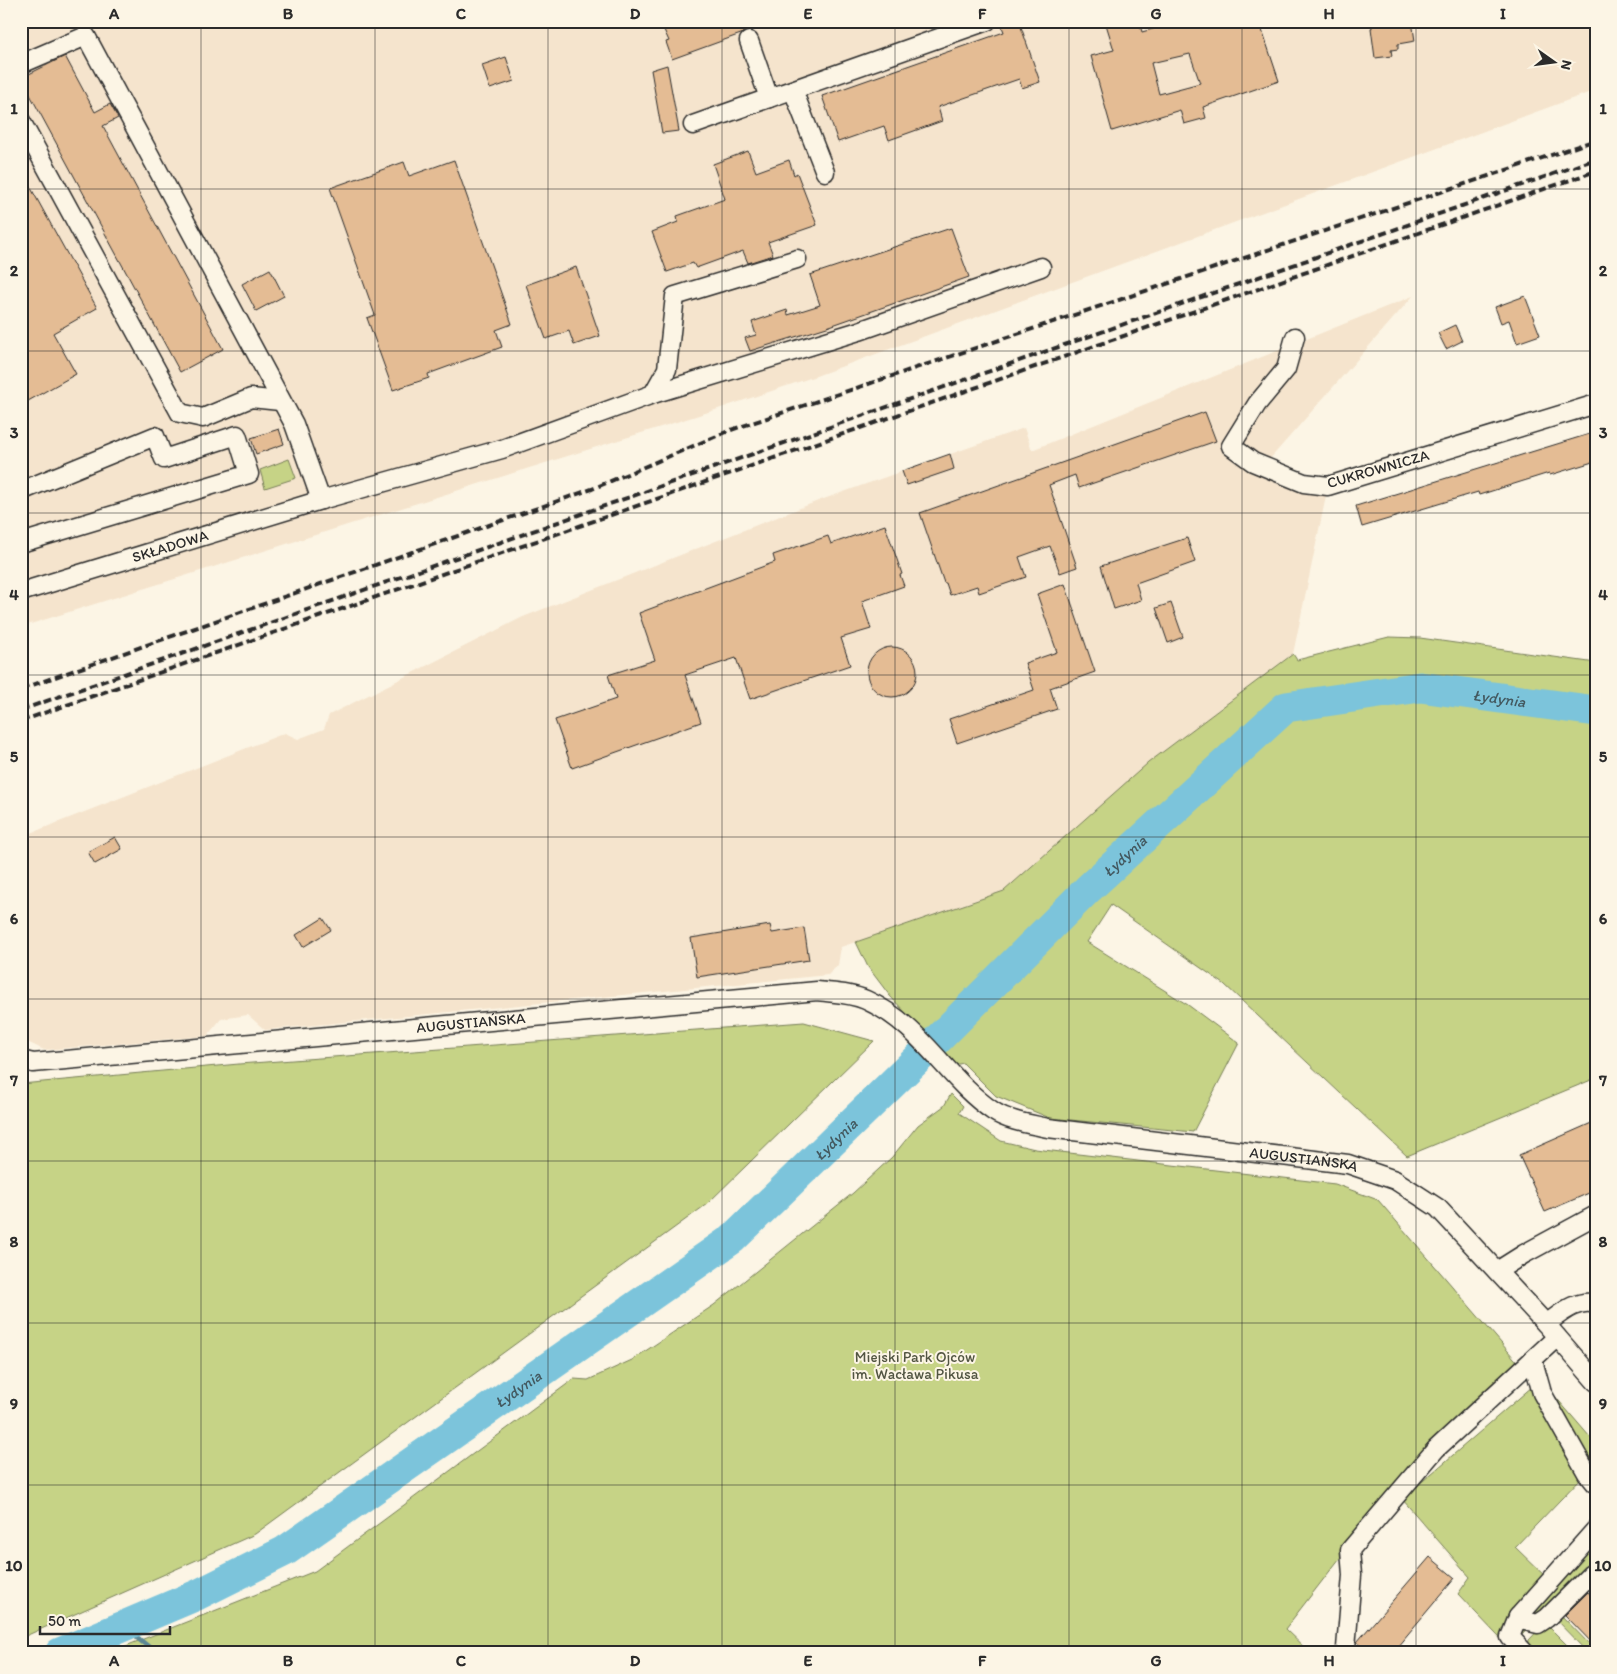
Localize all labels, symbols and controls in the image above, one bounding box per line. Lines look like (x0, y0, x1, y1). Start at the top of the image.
text: A (108, 4, 120, 23)
text: B (283, 4, 294, 23)
text: C (456, 4, 467, 23)
text: D (630, 4, 641, 23)
text: E (804, 4, 813, 23)
text: F (978, 4, 987, 23)
text: G (1150, 4, 1162, 23)
text: H (1323, 4, 1335, 23)
text: I (1500, 4, 1506, 23)
north arrow (1530, 38, 1580, 88)
text: N (1557, 58, 1576, 72)
text: 1 (10, 99, 18, 118)
text: 1 (1599, 99, 1607, 118)
text: 2 (10, 261, 19, 280)
text: 2 (1599, 261, 1608, 280)
text: 3 (10, 423, 19, 442)
text: 3 (1599, 423, 1608, 442)
street label: CUKROWNICZA (1325, 446, 1432, 492)
street label: SKŁADOWA (130, 526, 211, 566)
text: 4 (9, 585, 19, 604)
text: 4 (1598, 585, 1608, 604)
water label: Łydynia (1472, 685, 1528, 711)
text: 5 (10, 747, 19, 766)
text: 5 (1599, 747, 1608, 766)
water label: Łydynia (1099, 830, 1151, 881)
text: 6 (10, 909, 19, 928)
text: 6 (1599, 909, 1608, 928)
street label: AUGUSTIAŃSKA (415, 1009, 527, 1037)
text: 7 (9, 1071, 18, 1090)
text: 7 (1598, 1071, 1607, 1090)
water label: Łydynia (810, 1113, 862, 1164)
street label: AUGUSTIAŃSKA (1248, 1143, 1361, 1176)
text: 8 (10, 1232, 19, 1251)
text: 8 (1599, 1232, 1608, 1251)
park label: Miejski Park Ojców im. Wacława Pikusa (851, 1348, 979, 1383)
water label: Łydynia (491, 1365, 546, 1412)
text: 9 (10, 1394, 18, 1413)
text: 9 (1599, 1394, 1607, 1413)
text: 10 (5, 1556, 23, 1575)
text: 10 (1594, 1556, 1612, 1575)
scale bar (40, 1604, 170, 1636)
text: 50 m (48, 1612, 81, 1630)
text: A (108, 1651, 120, 1670)
text: B (283, 1651, 294, 1670)
text: C (456, 1651, 467, 1670)
text: D (630, 1651, 641, 1670)
text: E (804, 1651, 813, 1670)
text: F (978, 1651, 987, 1670)
text: G (1150, 1651, 1162, 1670)
text: H (1323, 1651, 1335, 1670)
text: I (1500, 1651, 1506, 1670)

